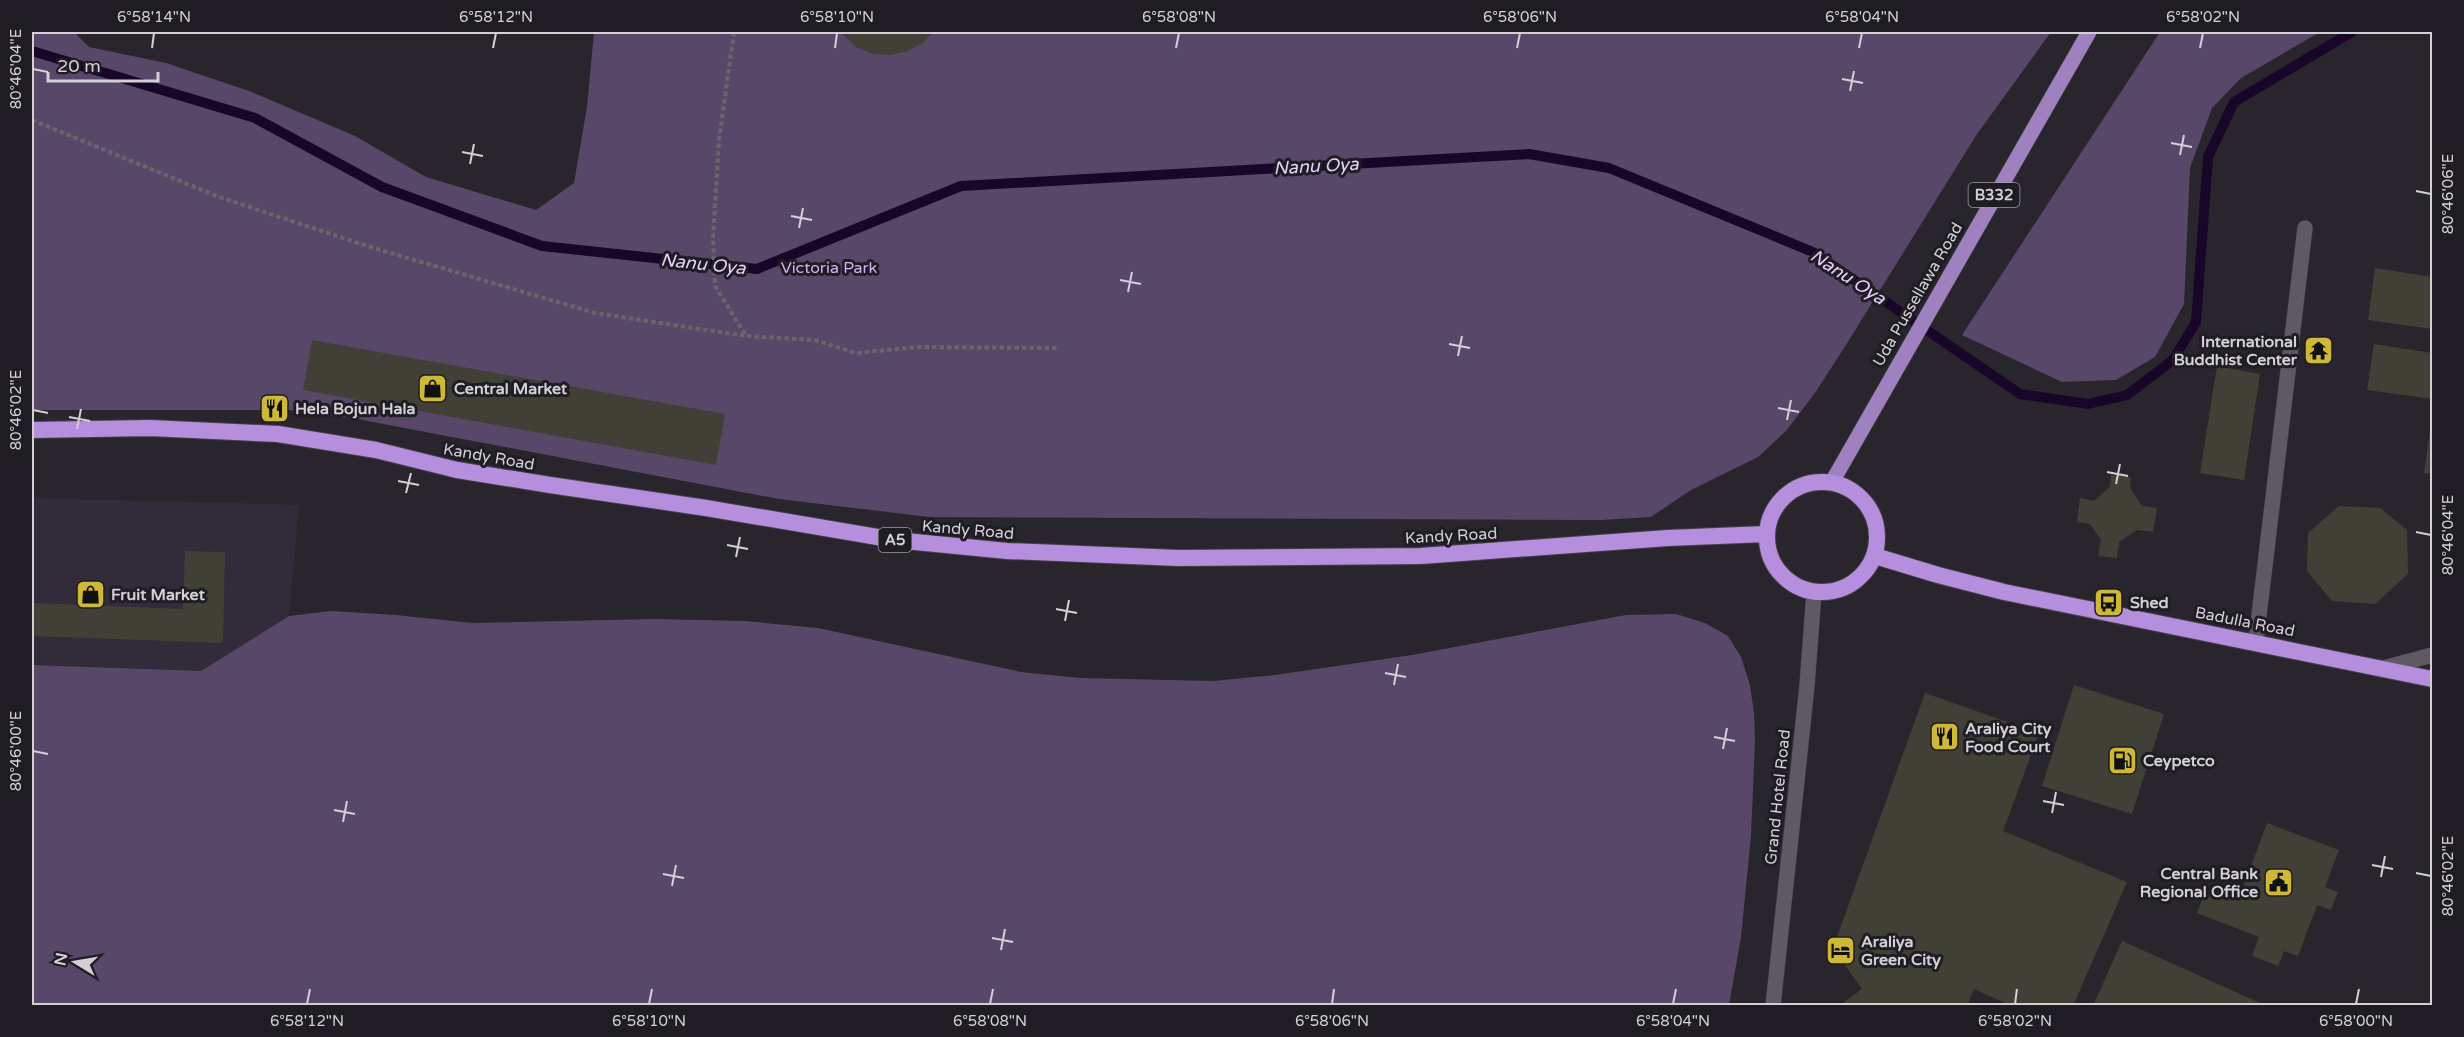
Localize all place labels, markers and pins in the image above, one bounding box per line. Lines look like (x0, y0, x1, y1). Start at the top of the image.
place label: International Buddhist Center (2174, 332, 2298, 370)
temple icon: International Buddhist Center (2302, 334, 2334, 366)
shop icon: Central Market (417, 372, 449, 404)
place label: Central Market (454, 379, 568, 399)
restaurant icon: Hela Bojun Hala (258, 392, 290, 424)
place label: Hela Bojun Hala (295, 399, 416, 419)
shop icon: Fruit Market (74, 578, 106, 610)
place label: Fruit Market (111, 585, 206, 605)
bus stop icon: Shed (2093, 586, 2125, 618)
place label: Shed (2130, 593, 2169, 613)
place label: Araliya City Food Court (1965, 719, 2052, 757)
restaurant icon: Araliya City Food Court (1928, 721, 1960, 753)
fuel station icon: Ceypetco (2106, 744, 2138, 776)
place label: Ceypetco (2143, 751, 2215, 771)
place label: Central Bank Regional Office (2140, 864, 2258, 902)
public building icon: Central Bank Regional Office (2263, 866, 2295, 898)
place label: Araliya Green City (1861, 932, 1941, 970)
hotel icon: Araliya Green City (1824, 934, 1856, 966)

